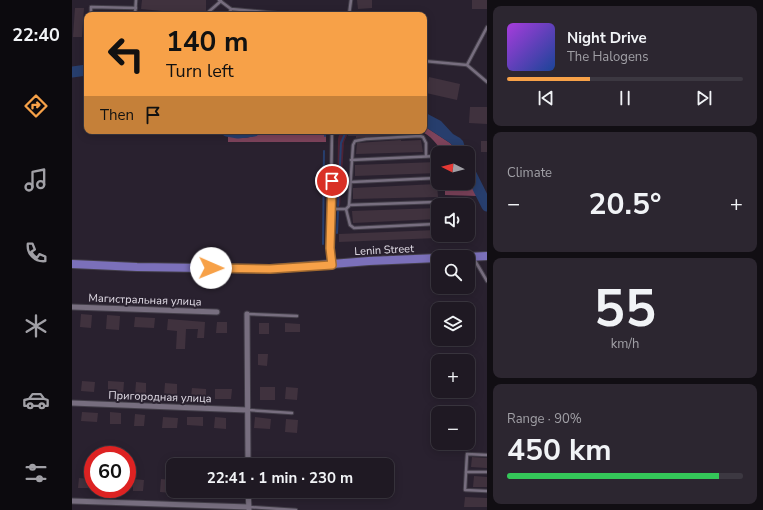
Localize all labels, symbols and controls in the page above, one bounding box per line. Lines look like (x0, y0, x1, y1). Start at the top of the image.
text: 22:40 (12, 23, 60, 47)
text: 140 m (166, 23, 249, 61)
icon: left (100, 28, 152, 80)
text: Night Drive (567, 28, 647, 48)
text: The Halogens (567, 48, 648, 66)
text: Turn left (166, 59, 234, 83)
icon: previous (535, 87, 557, 109)
icon: pause (614, 87, 636, 109)
icon: next (693, 87, 715, 109)
icon: directions (22, 92, 50, 120)
icon: arrive (142, 104, 164, 126)
text: Then (100, 105, 134, 125)
north arrow (431, 146, 475, 190)
map controls (431, 146, 475, 450)
pin (315, 164, 349, 198)
text: Climate (507, 164, 552, 182)
icon: music (22, 166, 50, 194)
icon: arrive (321, 170, 343, 192)
text: 20.5° (589, 184, 661, 225)
text: − (507, 189, 520, 219)
text: + (730, 189, 743, 219)
button: sound (431, 198, 475, 242)
icon: phone (22, 239, 50, 267)
street label: Lenin Street (354, 241, 414, 259)
position arrow (190, 247, 232, 289)
button: search (431, 250, 475, 294)
text: 55 (594, 273, 656, 344)
street label: Магистральная улица (88, 291, 202, 309)
button: layers (431, 302, 475, 346)
icon: climate (22, 312, 50, 340)
text: km/h (611, 335, 639, 353)
button: + (431, 354, 475, 398)
icon: car (22, 386, 50, 414)
street label: Пригородная улица (108, 388, 212, 406)
button: − (431, 406, 475, 450)
text: Range · 90% (507, 410, 582, 428)
text: 450 km (507, 430, 612, 471)
speed limit sign: 60 (84, 446, 136, 498)
icon: filters (22, 459, 50, 487)
text: 22:41 · 1 min · 230 m (207, 468, 353, 488)

